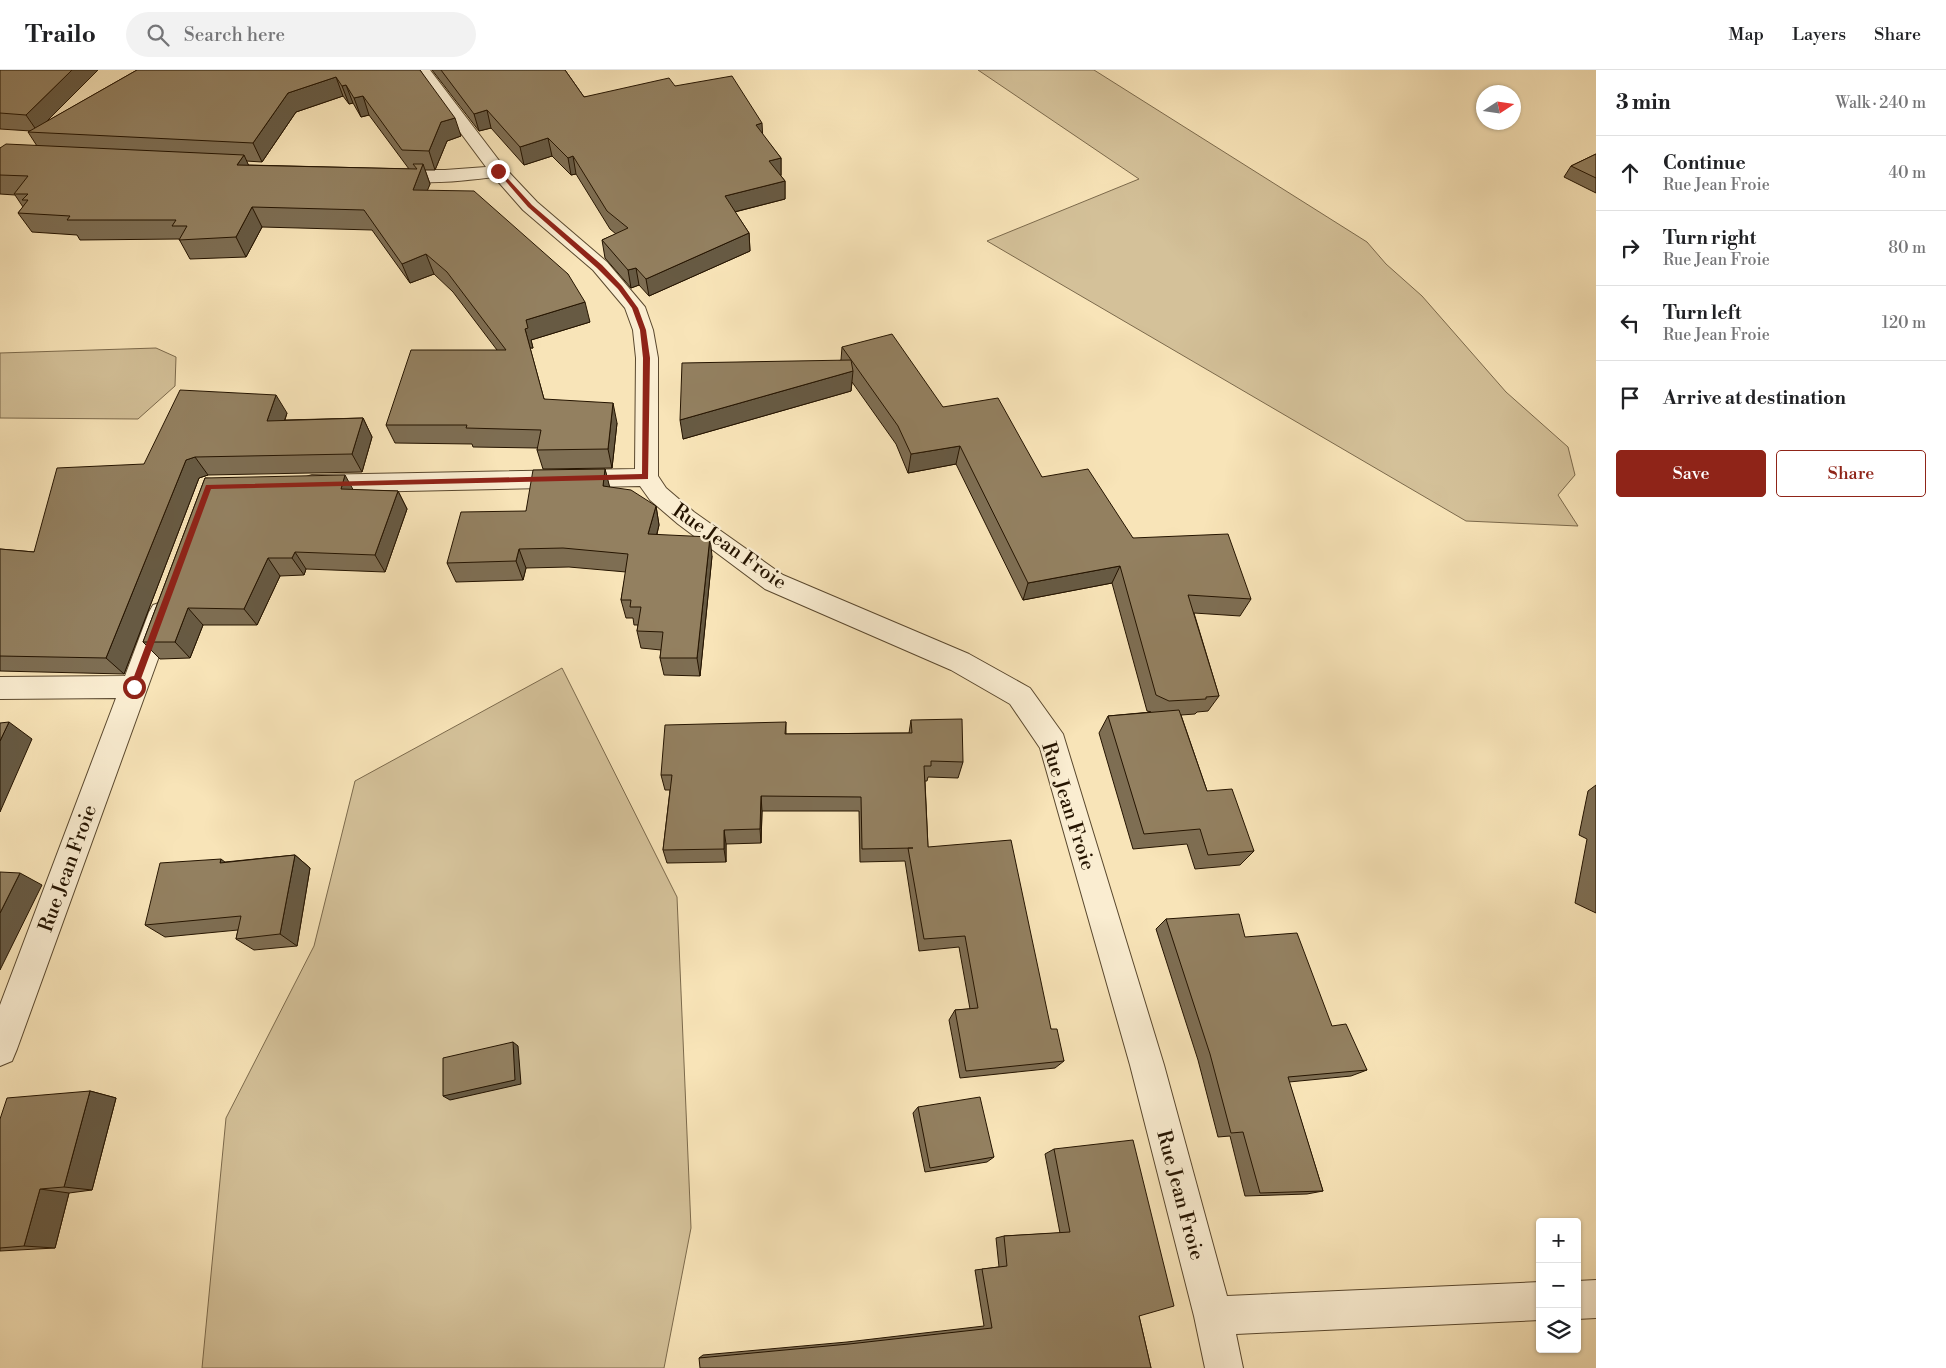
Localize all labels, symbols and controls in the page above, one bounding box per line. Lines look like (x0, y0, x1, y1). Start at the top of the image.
search box (126, 12, 476, 57)
text: Trailo (25, 20, 96, 50)
icon: search (144, 21, 172, 49)
text: Search here (184, 23, 285, 47)
text: Map (1729, 23, 1764, 46)
text: Layers (1792, 23, 1846, 46)
text: Share (1874, 23, 1921, 46)
north arrow (1476, 85, 1521, 130)
text: 3 min (1616, 90, 1671, 116)
text: Walk · 240 m (1835, 93, 1926, 113)
text: Continue (1663, 151, 1746, 175)
icon: ahead (1616, 159, 1644, 187)
route end (487, 160, 510, 183)
text: 40 m (1889, 163, 1926, 183)
text: Rue Jean Froie (1663, 175, 1770, 195)
text: Turn right (1663, 226, 1756, 250)
icon: right (1616, 234, 1644, 262)
text: 80 m (1888, 238, 1926, 258)
text: Rue Jean Froie (1663, 250, 1770, 270)
text: Turn left (1663, 301, 1742, 325)
icon: left (1616, 309, 1644, 337)
text: 120 m (1882, 313, 1926, 333)
text: Rue Jean Froie (1663, 325, 1770, 345)
icon: arrive (1616, 384, 1644, 412)
text: Arrive at destination (1663, 386, 1846, 410)
button: Save (1616, 450, 1766, 497)
button: Share (1776, 450, 1926, 497)
street label: Rue Jean Froie (667, 499, 791, 596)
route start (123, 676, 146, 699)
street label: Rue Jean Froie (1035, 739, 1100, 874)
street label: Rue Jean Froie (34, 801, 103, 936)
street label: Rue Jean Froie (1150, 1128, 1209, 1263)
map controls (1536, 1218, 1581, 1353)
button: + (1536, 1218, 1581, 1263)
button: − (1536, 1263, 1581, 1308)
button: layers (1536, 1308, 1581, 1353)

